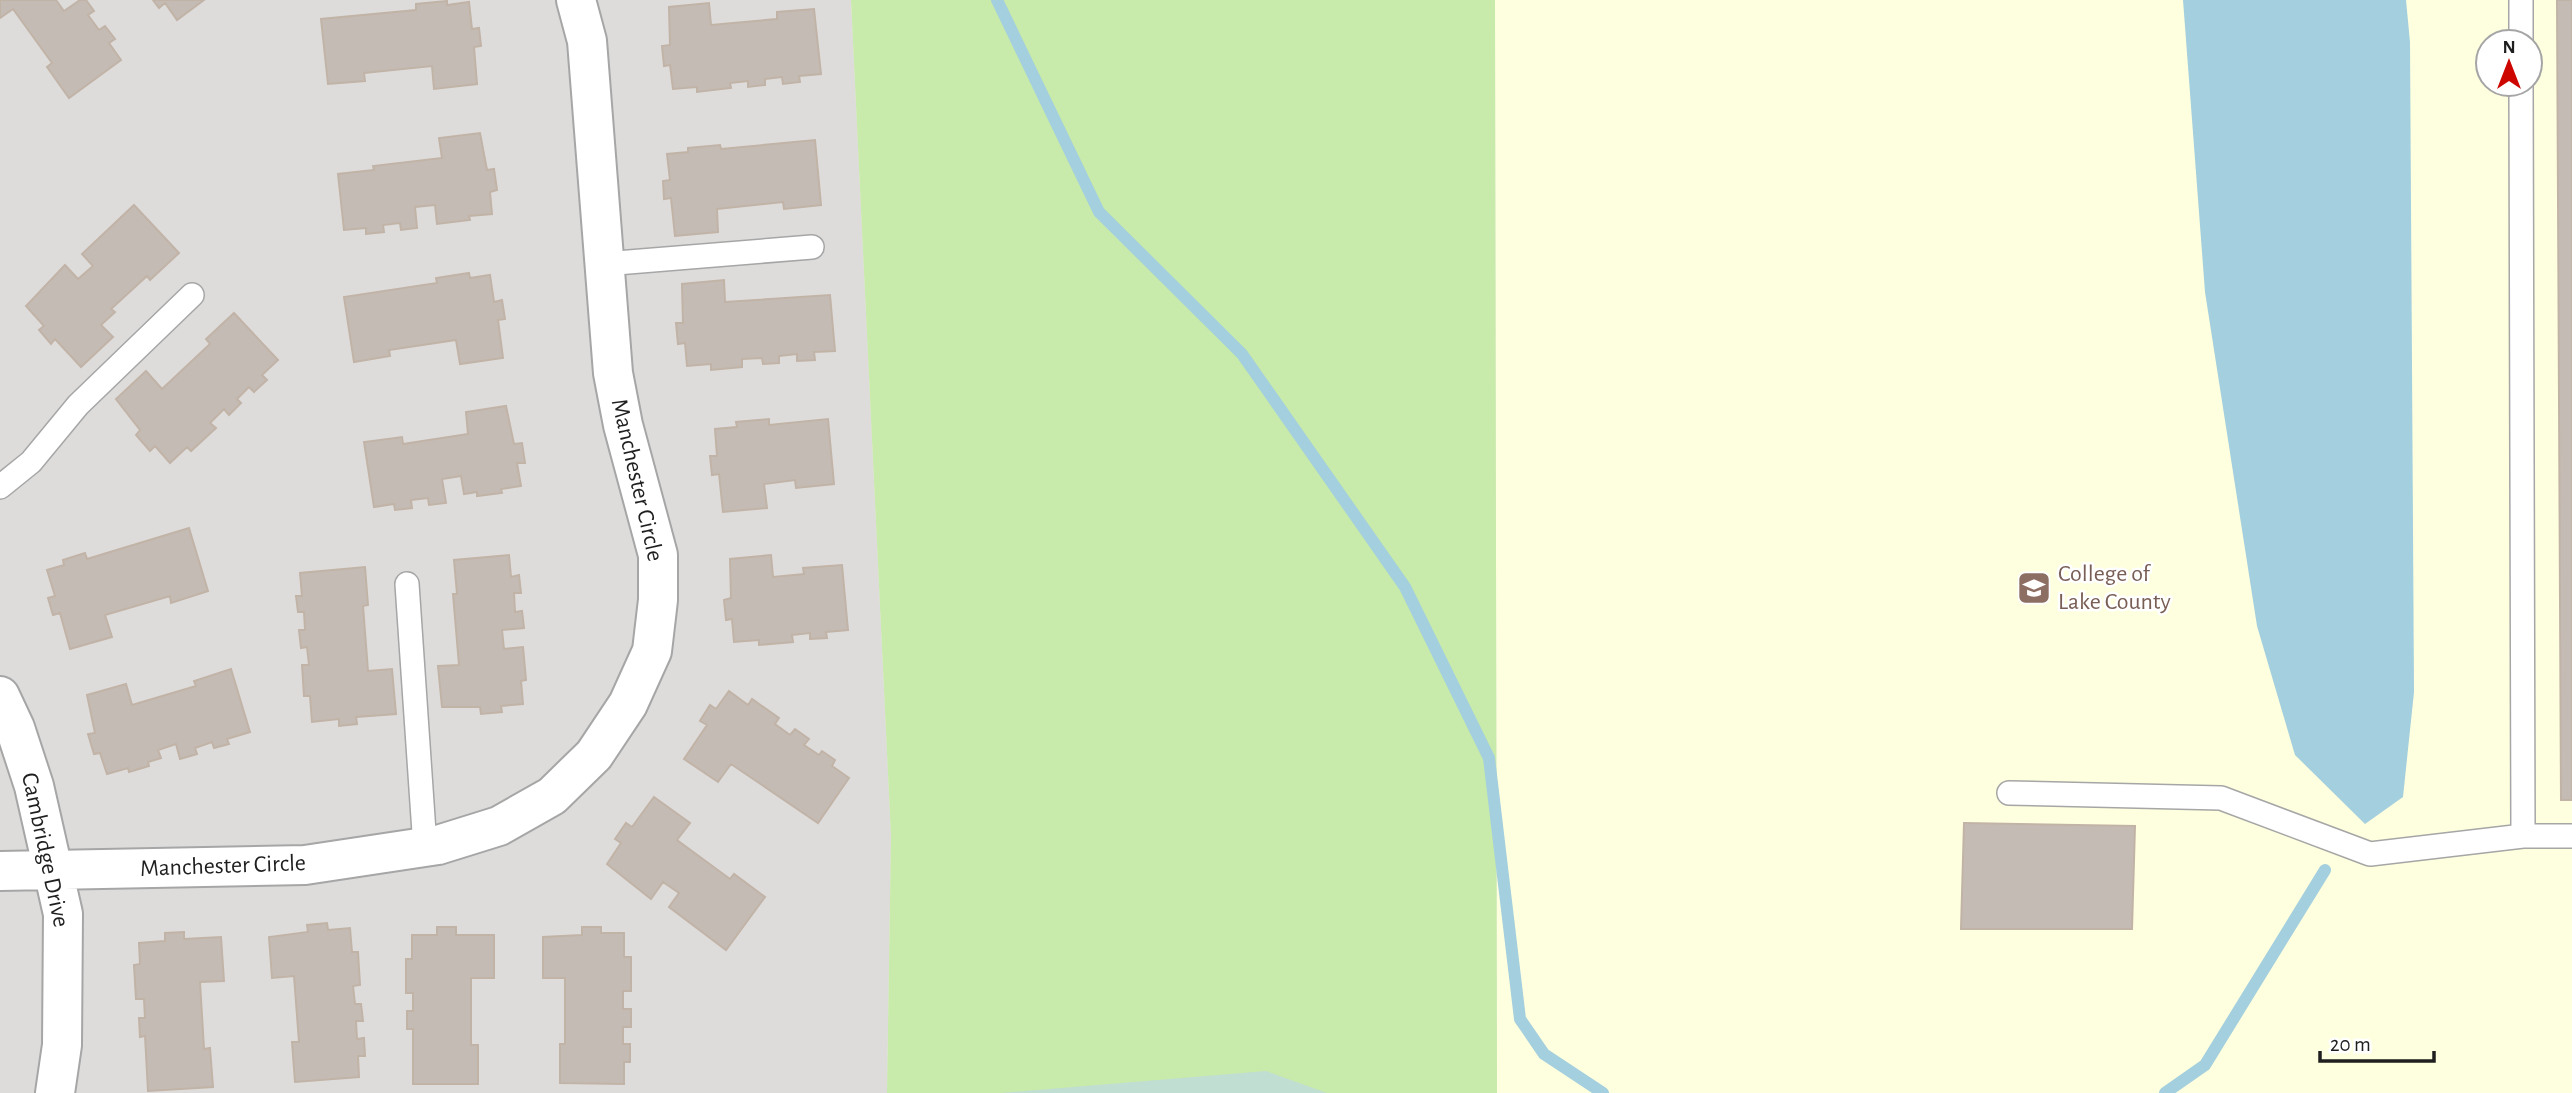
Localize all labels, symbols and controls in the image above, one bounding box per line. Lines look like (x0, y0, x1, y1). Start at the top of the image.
north arrow (2474, 28, 2544, 98)
text: N (2502, 38, 2516, 57)
street label: Manchester Circle (607, 396, 667, 564)
place label: College of Lake County (2058, 562, 2171, 614)
school or university icon: College of Lake County (2015, 569, 2053, 607)
street label: Cambridge Drive (17, 771, 73, 929)
street label: Manchester Circle (140, 851, 306, 881)
scale bar (2320, 1020, 2434, 1064)
text: 20 m (2330, 1034, 2371, 1055)

